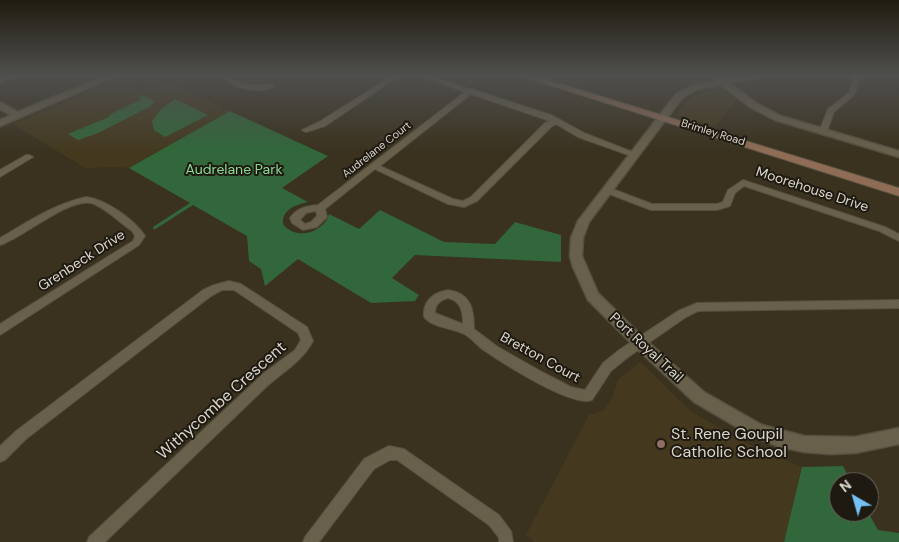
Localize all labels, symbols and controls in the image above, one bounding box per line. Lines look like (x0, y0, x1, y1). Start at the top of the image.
street label: Brimley Road (679, 117, 747, 149)
street label: Audrelane Court (340, 119, 414, 181)
park label: Audrelane Park (186, 162, 282, 178)
street label: Moorehouse Drive (754, 164, 870, 216)
street label: Grenbeck Drive (35, 227, 129, 295)
street label: Port Royal Trail (606, 310, 686, 386)
street label: Bretton Court (497, 329, 583, 387)
street label: Withycombe Crescent (154, 338, 290, 464)
place label: St. Rene Goupil Catholic School (671, 425, 787, 463)
marker: St. Rene Goupil Catholic School (655, 438, 667, 450)
north arrow (829, 472, 879, 522)
text: N (836, 476, 855, 496)

